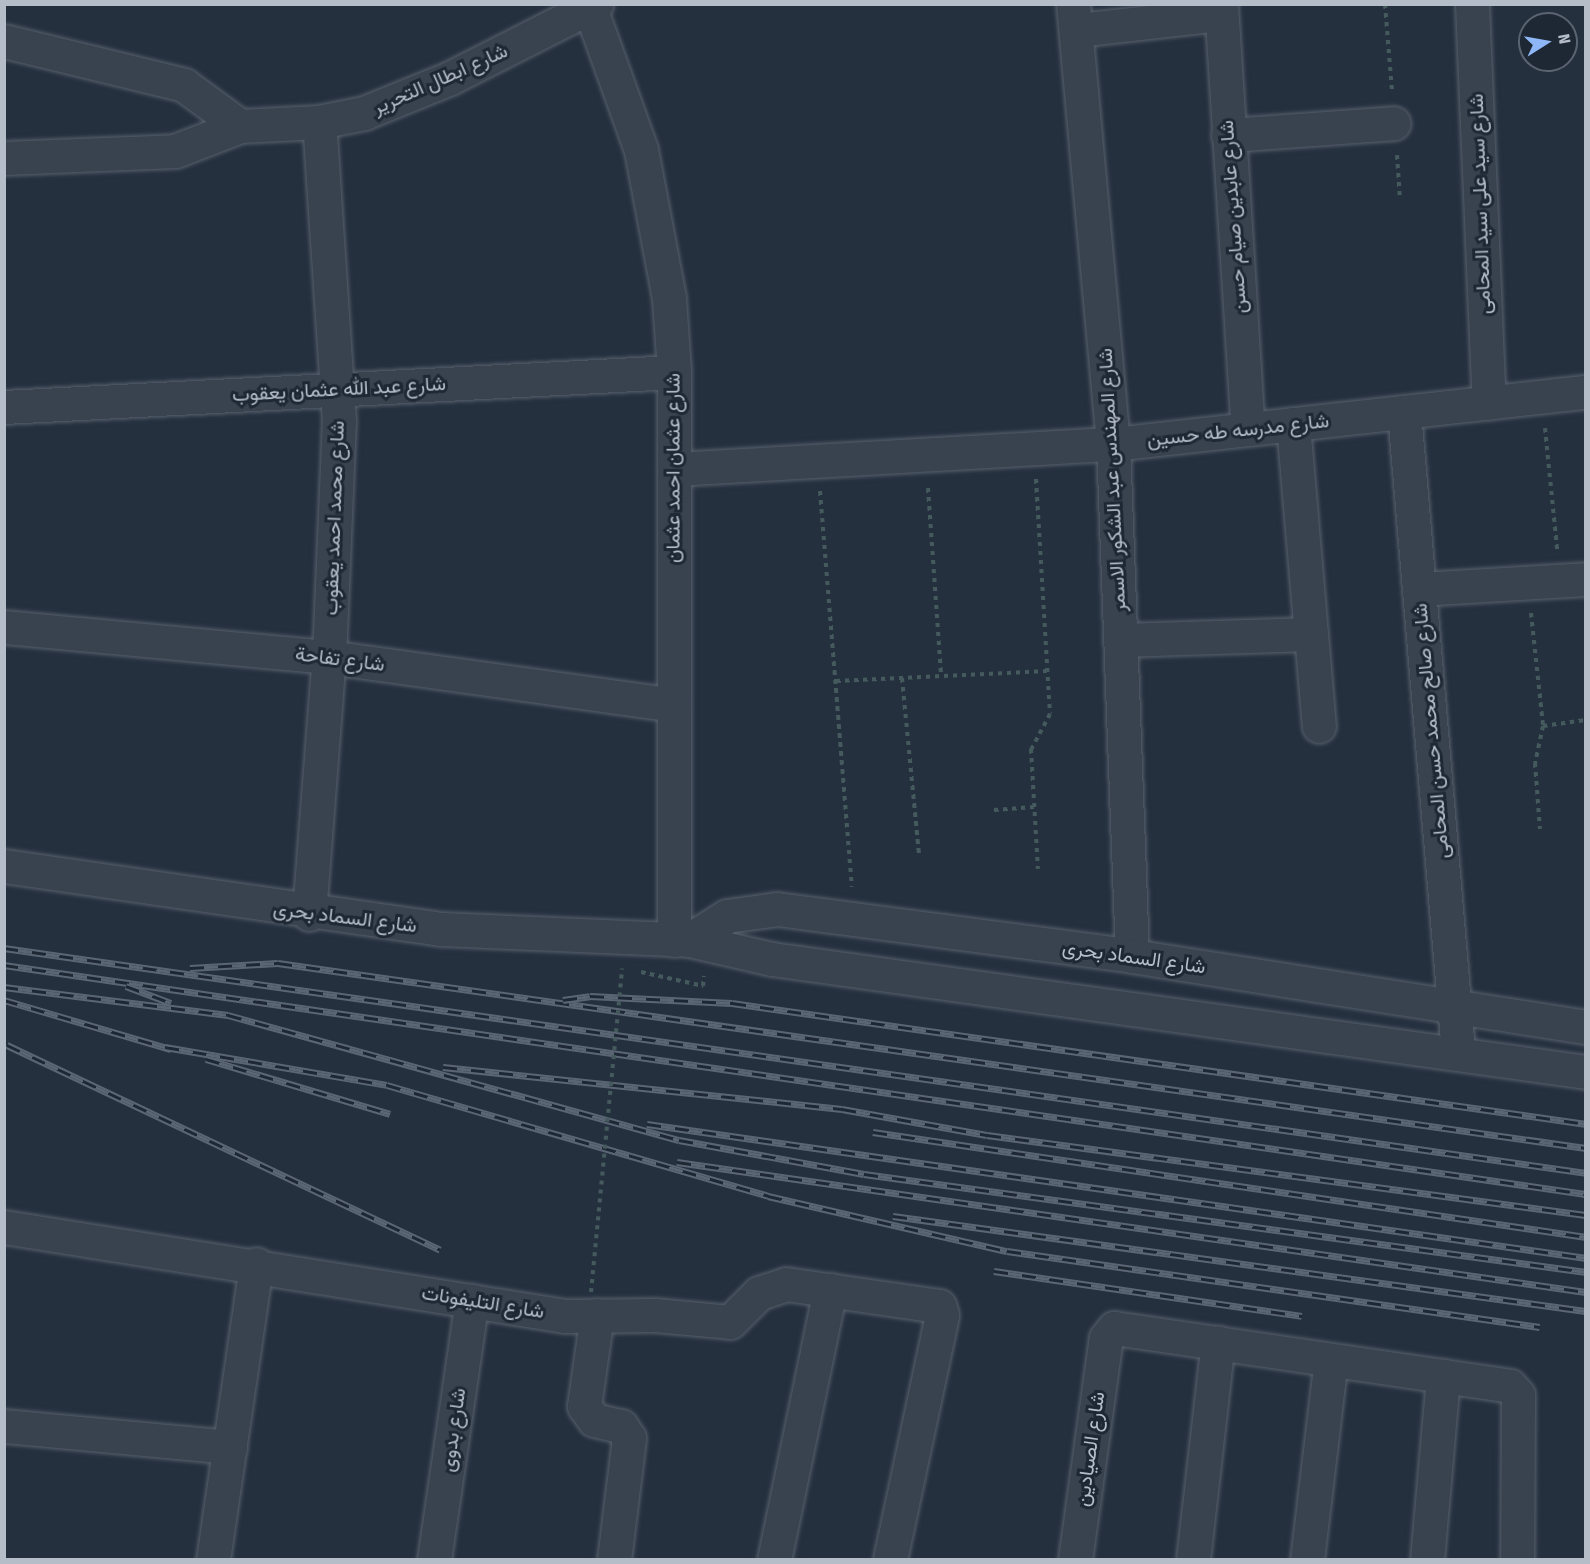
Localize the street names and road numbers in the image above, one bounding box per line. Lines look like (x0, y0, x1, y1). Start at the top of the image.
street label: شارع ابطال التحرير (369, 38, 511, 120)
street label: شارع سيد على سيد المحامى (1464, 93, 1496, 315)
street label: شارع عابدين صيام حسن (1214, 120, 1252, 314)
street label: شارع المهندس عبد الشكور الاسمر (1093, 348, 1131, 612)
street label: شارع عبد الله عثمان يعقوب (231, 371, 447, 407)
street label: شارع عثمان احمد عثمان (661, 373, 685, 563)
street label: شارع مدرسه طه حسين (1146, 408, 1330, 452)
street label: شارع محمد احمد يعقوب (319, 420, 349, 616)
street label: شارع صالح محمد حسن المحامى (1408, 602, 1454, 860)
street label: شارع تفاحة (294, 642, 386, 676)
street label: شارع السماد بحرى (272, 896, 418, 938)
street label: شارع السماد بحرى (1061, 935, 1207, 979)
street label: شارع التليفونات (420, 1280, 546, 1324)
street label: شارع بدوى (435, 1387, 471, 1473)
street label: شارع الصيادين (1070, 1390, 1110, 1508)

